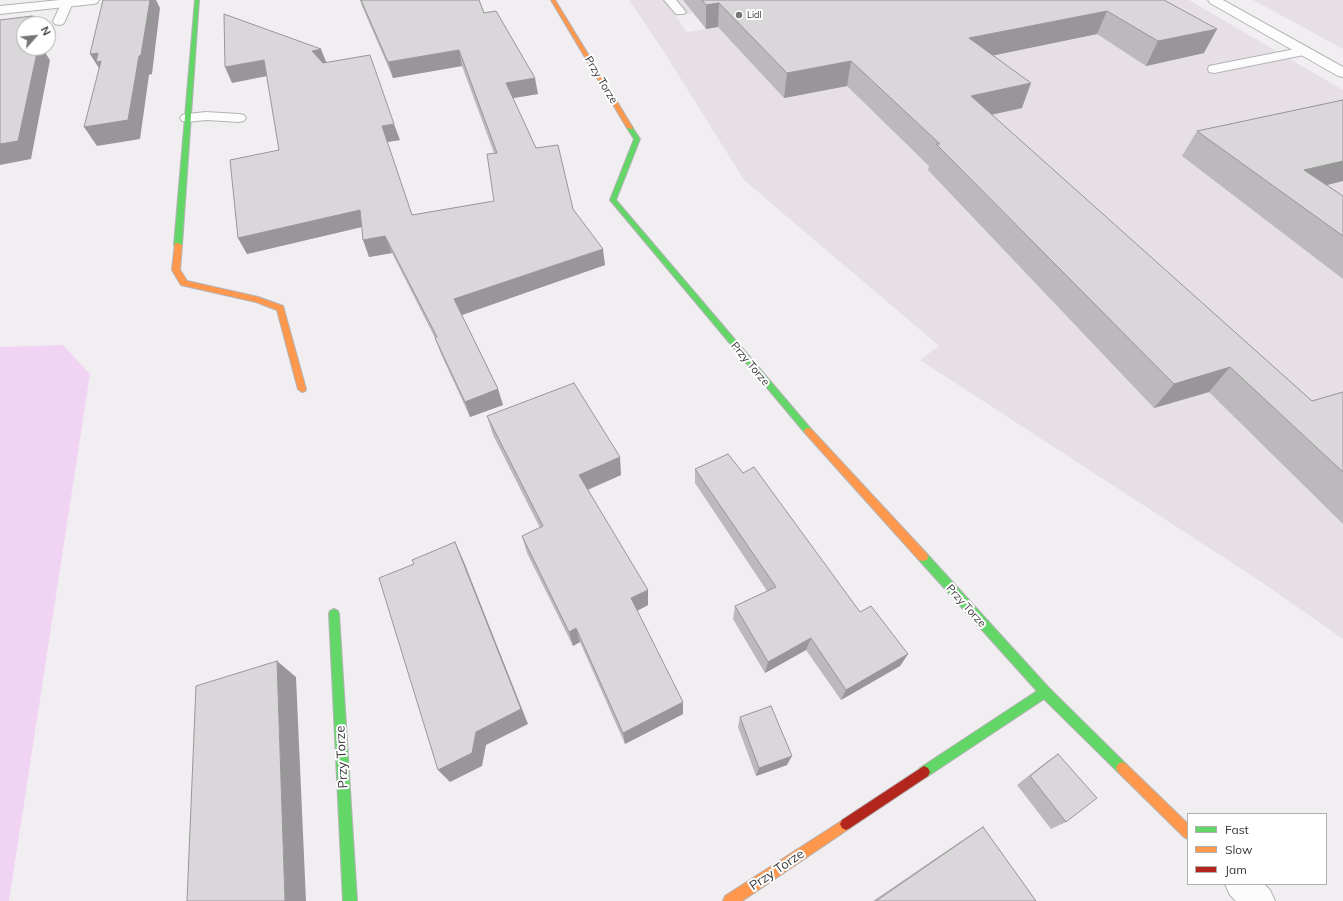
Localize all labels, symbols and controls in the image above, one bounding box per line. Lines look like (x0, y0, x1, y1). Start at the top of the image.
marker: Lidl (734, 10, 744, 20)
place label: Lidl (747, 10, 762, 20)
north arrow (16, 16, 56, 56)
text: N (38, 24, 54, 38)
street label: Przy Torze (582, 54, 620, 106)
street label: Przy Torze (728, 339, 772, 389)
street label: Przy Torze (943, 582, 989, 630)
street label: Przy Torze (333, 725, 351, 789)
legend (1187, 813, 1327, 885)
text: Fast (1225, 822, 1249, 837)
text: Slow (1225, 842, 1253, 857)
street label: Przy Torze (747, 846, 807, 894)
text: Jam (1225, 862, 1247, 877)

